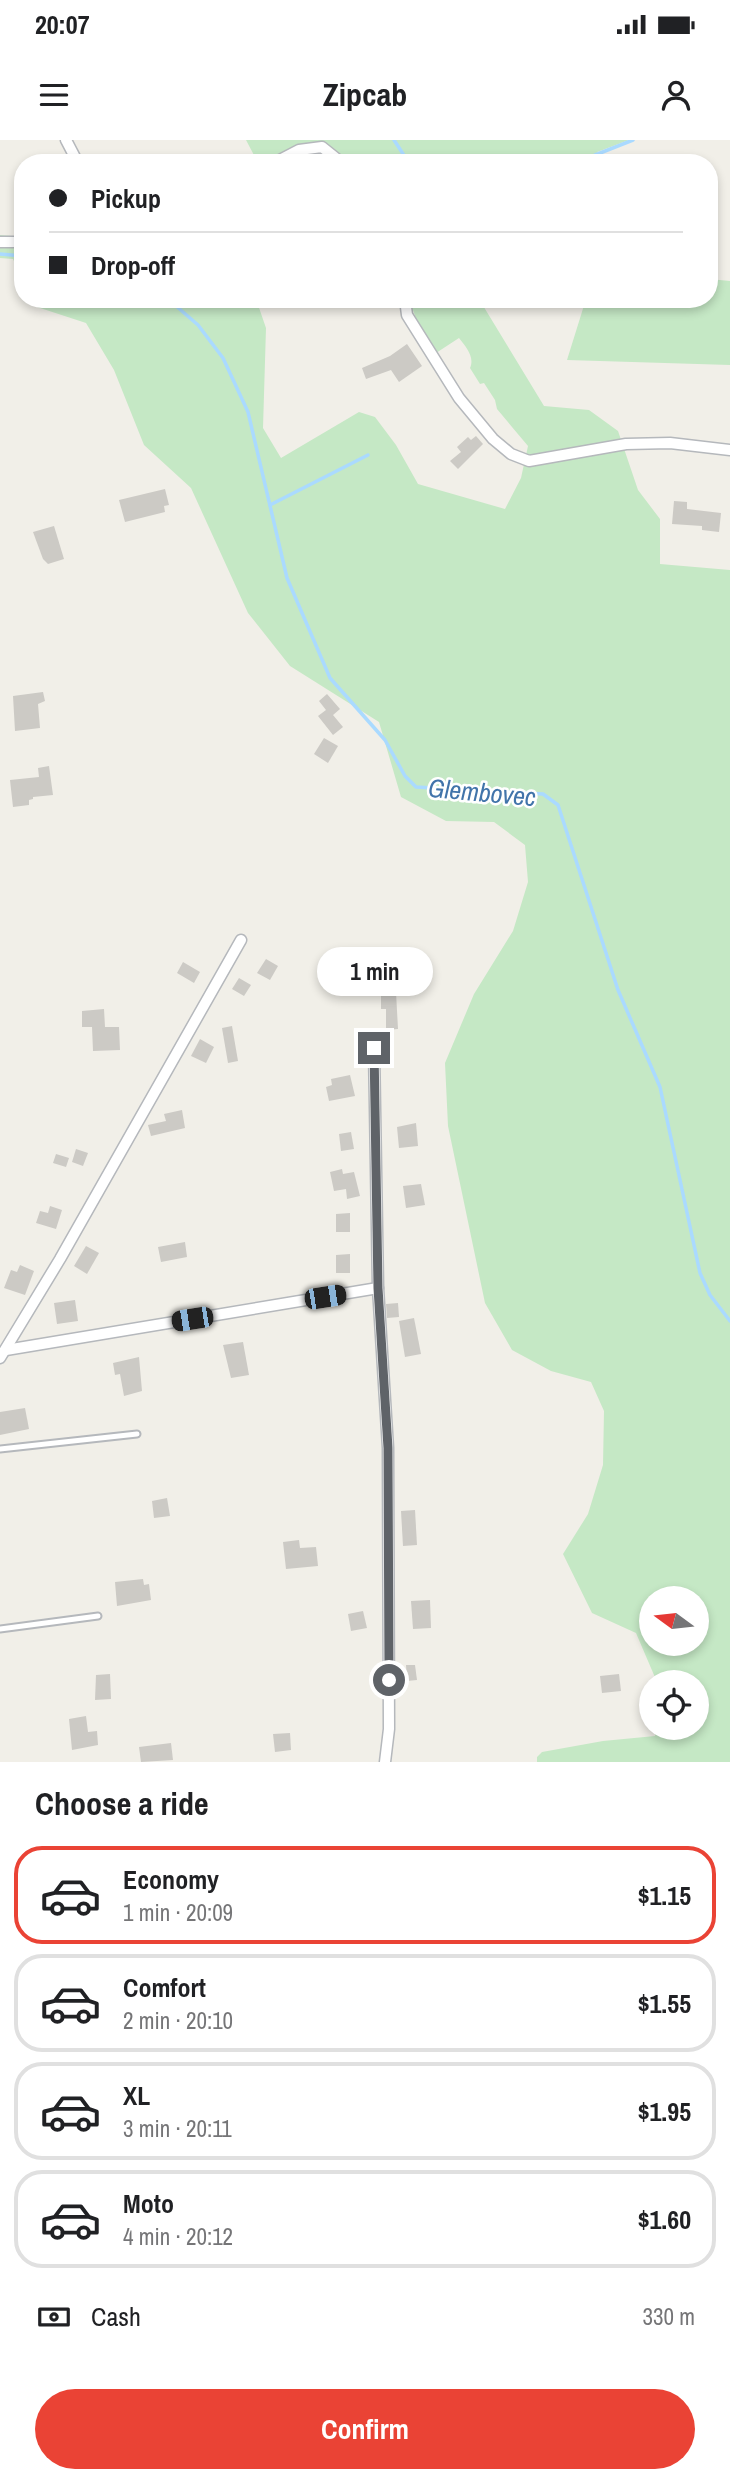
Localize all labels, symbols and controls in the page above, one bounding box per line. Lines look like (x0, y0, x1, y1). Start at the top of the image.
text: 20:07 (35, 7, 90, 42)
text: Zipcab (323, 73, 407, 116)
icon: menu (35, 76, 73, 114)
icon: person (657, 76, 695, 114)
text: Pickup (91, 181, 161, 216)
text: Drop-off (91, 248, 175, 283)
water label: Glembovec (427, 770, 538, 814)
callout: 1 min (316, 946, 432, 996)
text: 1 min (350, 956, 400, 987)
route end (358, 1032, 390, 1064)
car (303, 1283, 348, 1311)
car (170, 1305, 215, 1333)
north arrow (639, 1586, 709, 1656)
map controls (639, 1586, 709, 1740)
route start (373, 1664, 405, 1696)
button: locate (639, 1670, 709, 1740)
text: Choose a ride (35, 1782, 209, 1825)
text: Economy (123, 1862, 219, 1897)
icon: car (39, 1864, 102, 1927)
text: $1.15 (638, 1878, 691, 1913)
text: 1 min · 20:09 (123, 1897, 233, 1928)
text: Comfort (123, 1970, 206, 2005)
icon: car (39, 1972, 102, 2035)
text: $1.55 (638, 1986, 691, 2021)
text: 2 min · 20:10 (123, 2005, 233, 2036)
text: XL (123, 2078, 150, 2113)
icon: car (39, 2080, 102, 2143)
text: $1.95 (638, 2094, 691, 2129)
text: 3 min · 20:11 (123, 2113, 232, 2144)
text: Moto (123, 2186, 174, 2221)
icon: car (39, 2188, 102, 2251)
text: $1.60 (638, 2202, 691, 2237)
text: 4 min · 20:12 (123, 2221, 233, 2252)
icon: cash (35, 2298, 73, 2336)
text: Cash (91, 2299, 141, 2334)
text: 330 m (643, 2301, 695, 2332)
button: Confirm (35, 2389, 695, 2469)

